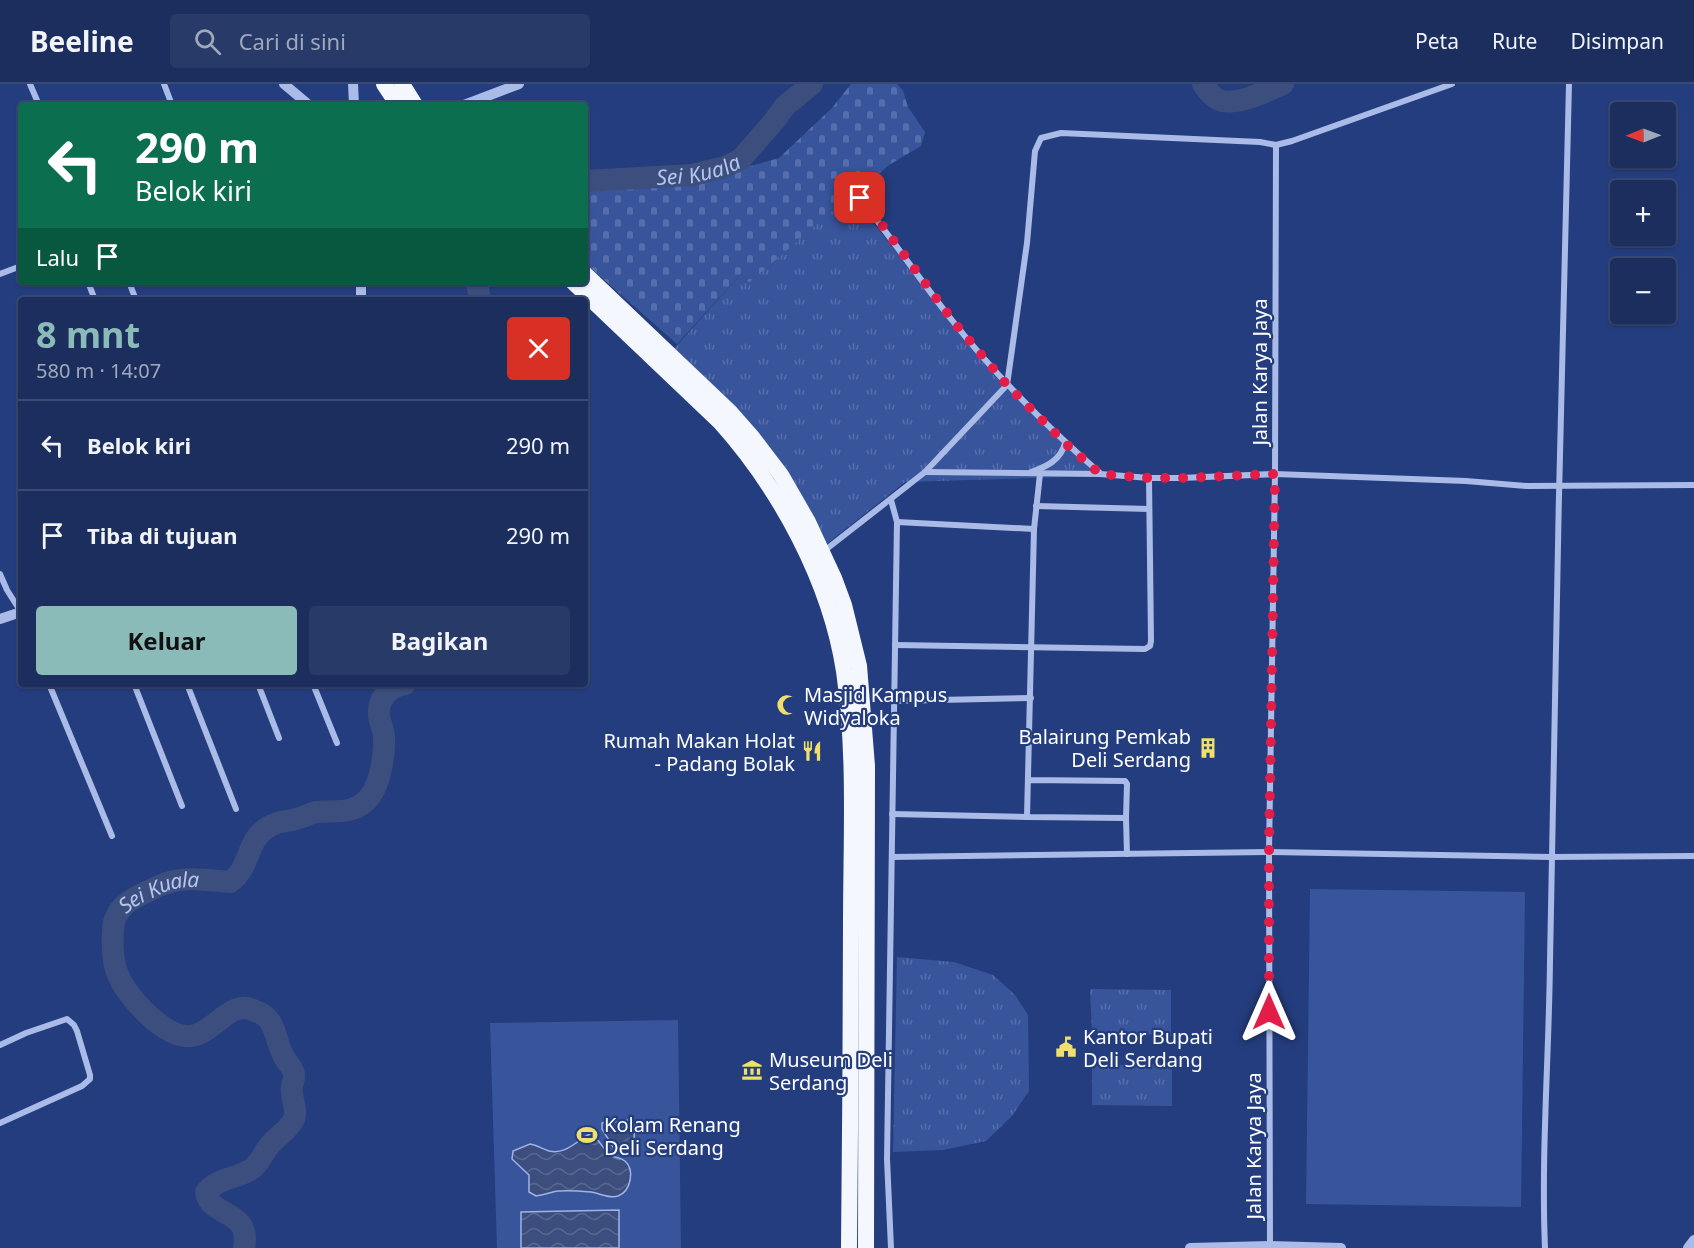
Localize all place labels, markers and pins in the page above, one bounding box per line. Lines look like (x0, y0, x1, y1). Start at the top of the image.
pin (834, 172, 885, 223)
place label: Masjid Kampus Widyaloka (804, 681, 947, 731)
mosque icon: Masjid Kampus Widyaloka (775, 693, 799, 717)
place label: Balairung Pemkab Deli Serdang (1018, 723, 1191, 773)
place label: Rumah Makan Holat - Padang Bolak (603, 727, 795, 777)
building icon: Balairung Pemkab Deli Serdang (1196, 736, 1220, 760)
restaurant icon: Rumah Makan Holat - Padang Bolak (800, 739, 824, 763)
place label: Kantor Bupati Deli Serdang (1083, 1023, 1213, 1073)
public building icon: Kantor Bupati Deli Serdang (1054, 1035, 1078, 1059)
place label: Museum Deli Serdang (769, 1046, 893, 1096)
museum icon: Museum Deli Serdang (740, 1058, 764, 1082)
place label: Kolam Renang Deli Serdang (604, 1111, 741, 1161)
sports icon: Kolam Renang Deli Serdang (575, 1123, 599, 1147)

